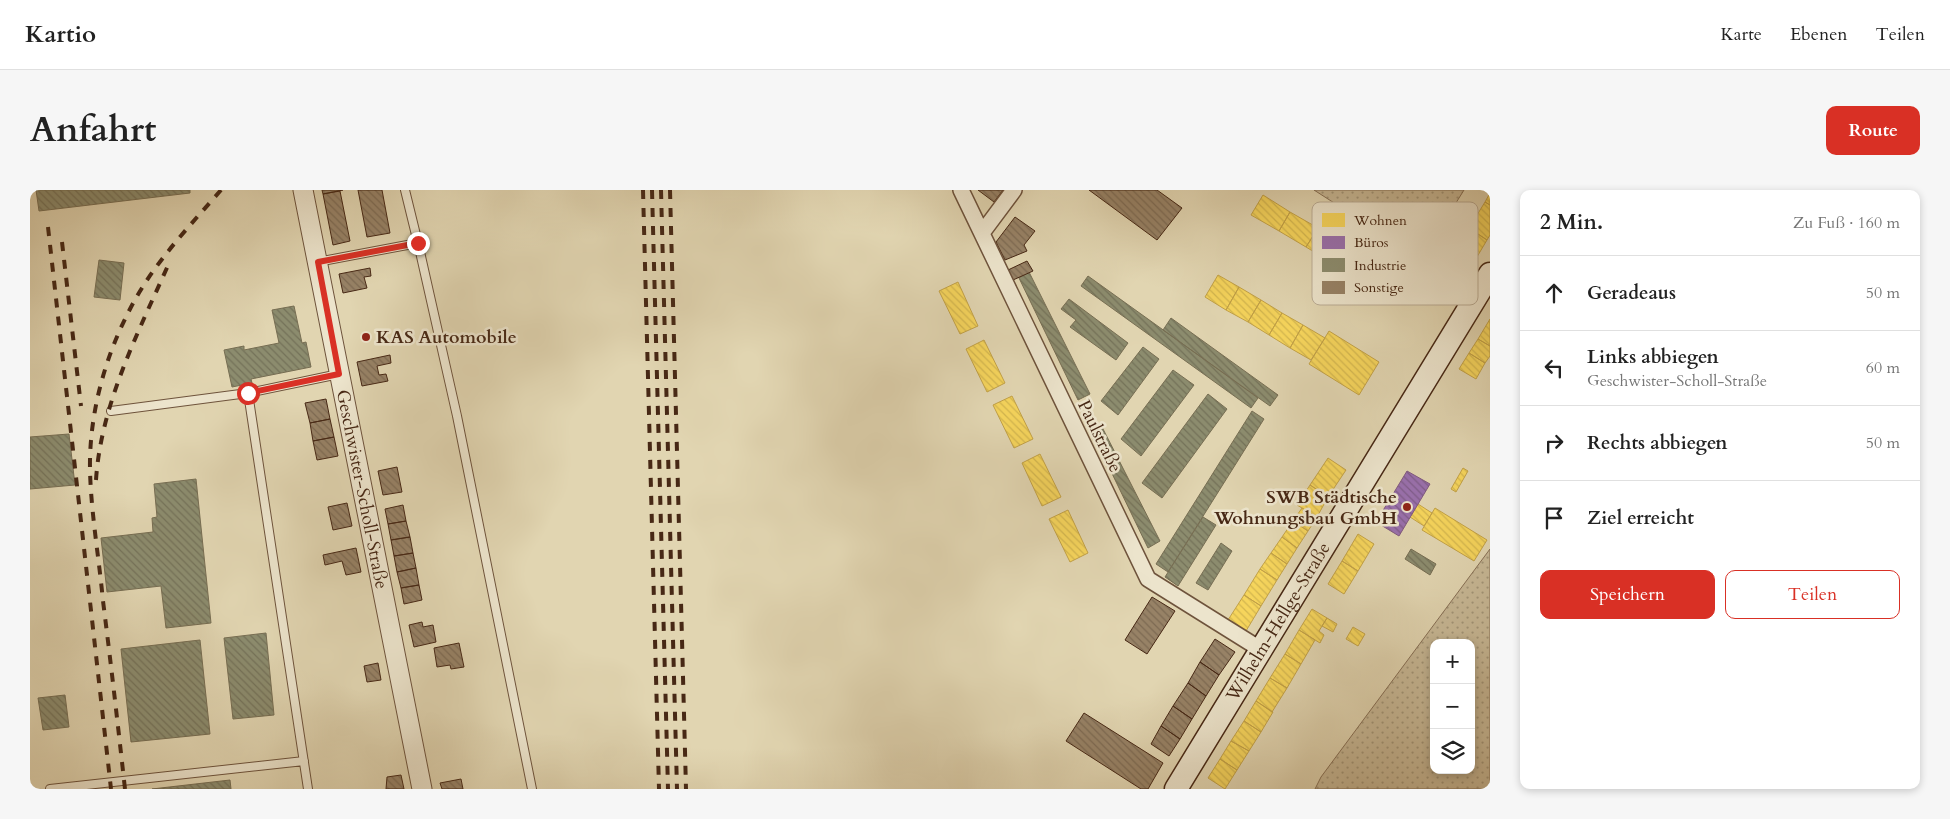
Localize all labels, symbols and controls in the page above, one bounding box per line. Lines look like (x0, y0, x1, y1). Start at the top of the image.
text: Kartio (25, 18, 96, 51)
text: Karte (1720, 22, 1762, 47)
text: Ebenen (1790, 22, 1848, 47)
text: Teilen (1876, 22, 1925, 47)
text: Anfahrt (30, 106, 156, 154)
button: Route (1826, 106, 1920, 155)
legend (1312, 202, 1478, 305)
text: 2 Min. (1540, 208, 1603, 237)
text: Wohnen (1353, 211, 1407, 230)
text: Zu Fuß · 160 m (1793, 212, 1900, 234)
route end (407, 232, 430, 255)
text: Büros (1354, 233, 1389, 252)
text: Industrie (1354, 256, 1406, 275)
text: Sonstige (1354, 278, 1404, 297)
icon: ahead (1540, 279, 1568, 307)
text: Geradeaus (1587, 280, 1676, 306)
text: 50 m (1866, 282, 1900, 304)
place label: KAS Automobile (376, 325, 517, 350)
marker: KAS Automobile (360, 331, 372, 343)
text: Links abbiegen (1587, 344, 1719, 370)
icon: left (1540, 354, 1568, 382)
text: 60 m (1866, 357, 1900, 379)
text: Geschwister-Scholl-Straße (1587, 370, 1767, 392)
route start (237, 382, 260, 405)
street label: Geschwister-Scholl-Straße (330, 387, 394, 591)
street label: Paulstraße (1071, 396, 1128, 477)
icon: right (1540, 429, 1568, 457)
text: Rechts abbiegen (1587, 430, 1728, 456)
text: 50 m (1866, 432, 1900, 454)
place label: SWB Städtische Wohnungsbau GmbH (1213, 485, 1397, 531)
marker: SWB Städtische Wohnungsbau GmbH (1401, 501, 1413, 513)
icon: arrive (1540, 504, 1568, 532)
text: Ziel erreicht (1587, 505, 1694, 531)
street label: Wilhelm-Hellge-Straße (1220, 538, 1337, 707)
button: Speichern (1540, 570, 1715, 619)
button: Teilen (1725, 570, 1900, 619)
map controls (1430, 639, 1475, 774)
button: + (1430, 639, 1475, 684)
button: − (1430, 684, 1475, 729)
button: layers (1430, 729, 1475, 774)

